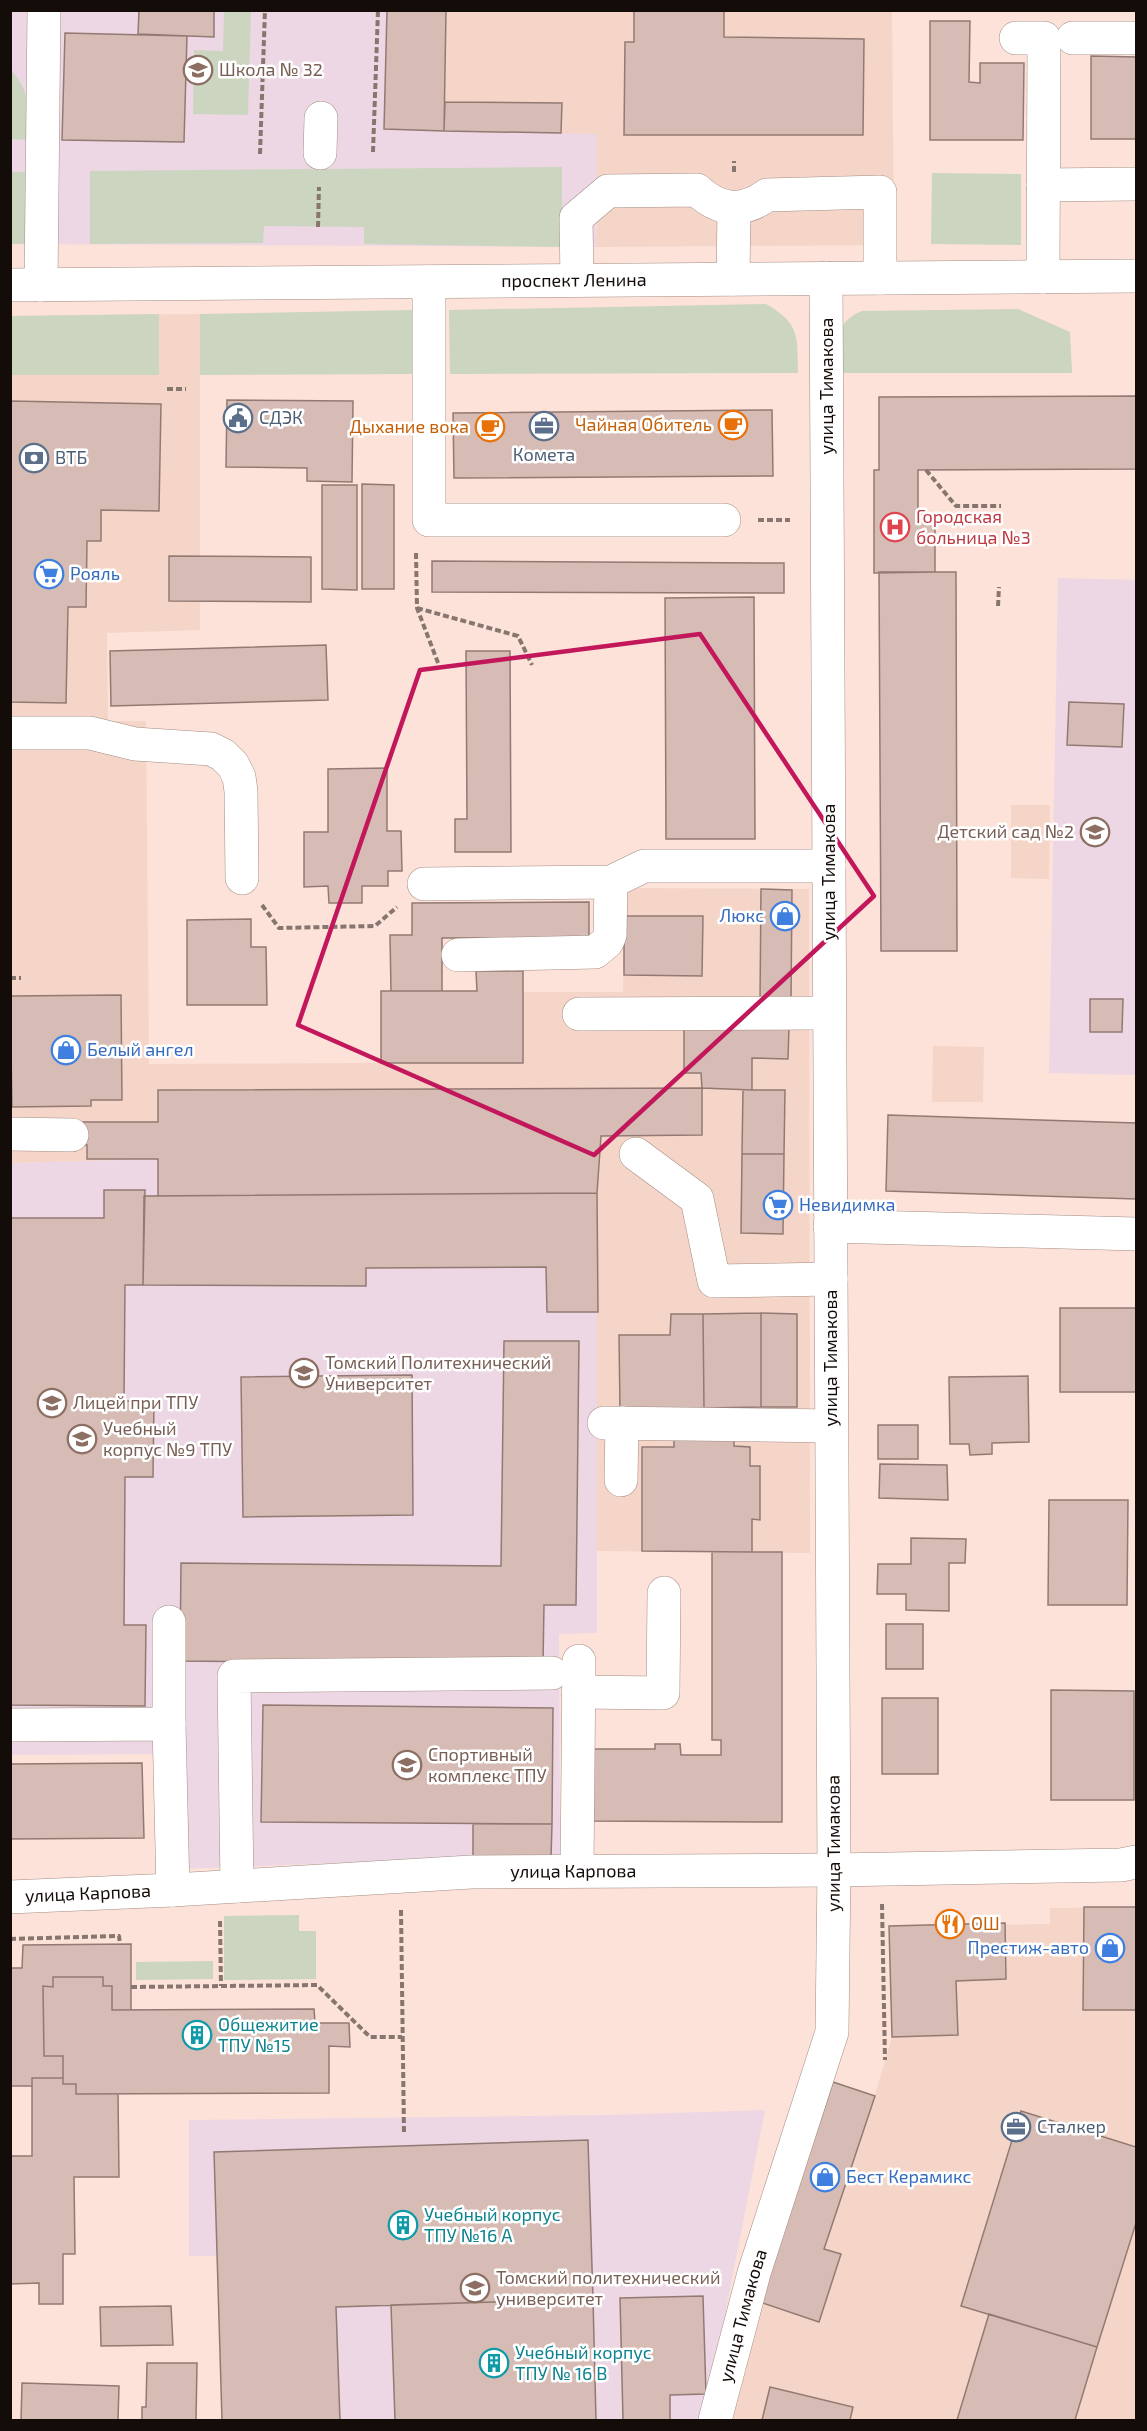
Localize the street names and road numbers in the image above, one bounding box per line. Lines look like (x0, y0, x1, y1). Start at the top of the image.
street label: проспект Ленина (501, 268, 647, 291)
street label: улица Тимакова (815, 318, 837, 454)
street label: улица Тимакова (817, 804, 839, 940)
street label: улица Тимакова (819, 1290, 841, 1426)
street label: улица Тимакова (821, 1775, 844, 1912)
street label: улица Карпова (510, 1859, 636, 1882)
street label: улица Карпова (24, 1879, 151, 1906)
street label: улица Тимакова (714, 2246, 771, 2384)

